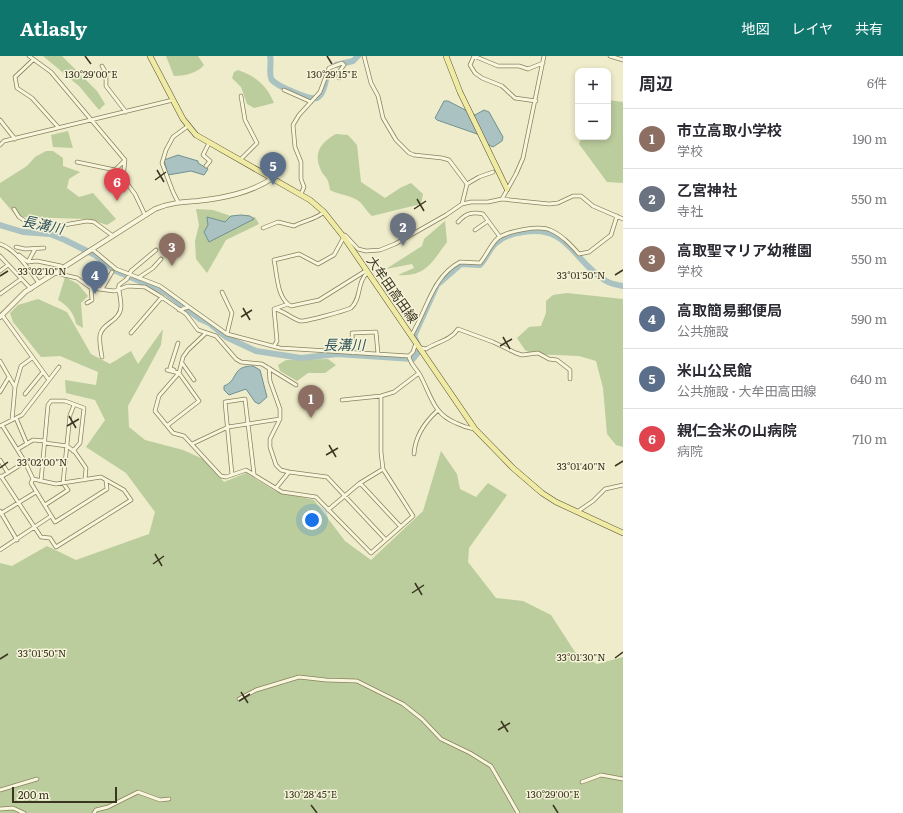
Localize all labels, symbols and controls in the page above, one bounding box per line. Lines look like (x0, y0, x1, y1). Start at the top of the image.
text: Atlasly (20, 14, 87, 42)
text: 地図 (741, 18, 769, 38)
text: レイヤ (791, 18, 833, 38)
text: 共有 (855, 18, 883, 38)
text: 130°29'00"E (65, 66, 118, 81)
text: 130°29'15"E (307, 66, 357, 81)
map controls (575, 68, 611, 140)
button: + (575, 68, 611, 104)
text: 周辺 (639, 70, 673, 95)
text: 6件 (867, 73, 887, 92)
button: − (575, 104, 611, 140)
text: 市立高取小学校 (677, 118, 782, 141)
text: 1 (649, 129, 655, 148)
text: 190 m (852, 129, 887, 148)
text: 学校 (677, 141, 703, 160)
pin: 5 (260, 152, 286, 185)
pin: 6 (104, 168, 130, 201)
text: 乙宮神社 (677, 178, 737, 201)
text: 2 (649, 189, 655, 208)
text: 550 m (851, 189, 887, 208)
text: 寺社 (677, 201, 703, 220)
water label: 長溝川 (20, 210, 68, 239)
pin: 2 (390, 213, 416, 246)
pin: 3 (159, 233, 185, 266)
text: 高取聖マリア幼稚園 (677, 238, 812, 261)
text: 3 (648, 249, 656, 268)
text: 550 m (851, 249, 887, 268)
street label: 大牟田高田線 (363, 252, 423, 326)
pin: 4 (82, 261, 108, 294)
text: 学校 (677, 261, 703, 280)
text: 33°02'10"N (18, 263, 67, 278)
text: 33°01'50"N (557, 267, 605, 282)
text: 高取簡易郵便局 (677, 298, 782, 321)
text: 4 (648, 309, 656, 328)
text: 590 m (851, 309, 887, 328)
text: 公共施設 (677, 321, 729, 340)
water label: 長溝川 (323, 334, 367, 354)
text: 米山公民館 (677, 358, 752, 381)
text: 5 (648, 369, 656, 388)
text: 640 m (850, 369, 887, 388)
text: 公共施設 · 大牟田高田線 (677, 381, 817, 400)
pin: 1 (298, 385, 324, 418)
text: 親仁会米の山病院 (677, 418, 797, 441)
text: 6 (648, 429, 656, 448)
text: 710 m (852, 429, 887, 448)
text: 病院 (677, 441, 703, 460)
text: 33°02'00"N (17, 454, 67, 469)
text: 33°01'40"N (556, 458, 606, 473)
your location (302, 510, 322, 530)
text: 33°01'50"N (18, 645, 66, 660)
text: 33°01'30"N (556, 649, 606, 664)
scale bar (12, 785, 117, 804)
text: 200 m (18, 786, 49, 802)
text: 130°28'45"E (285, 786, 337, 801)
text: 130°29'00"E (527, 786, 580, 801)

